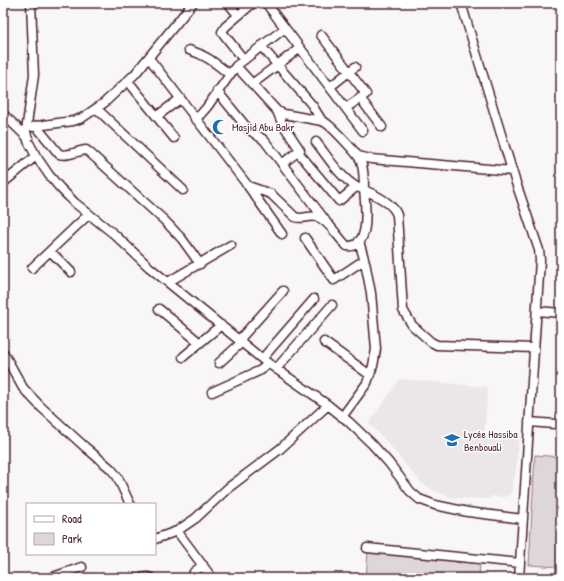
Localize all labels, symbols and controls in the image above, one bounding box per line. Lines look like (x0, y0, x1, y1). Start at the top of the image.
mosque icon: Masjid Abu Bakr (211, 118, 229, 136)
place label: Masjid Abu Bakr (232, 120, 295, 134)
place label: Lycée Hassiba Benbouali (464, 427, 518, 454)
school or university icon: Lycée Hassiba Benbouali (443, 431, 461, 449)
legend (26, 503, 156, 555)
text: Road (62, 510, 82, 527)
text: Park (62, 530, 82, 547)

